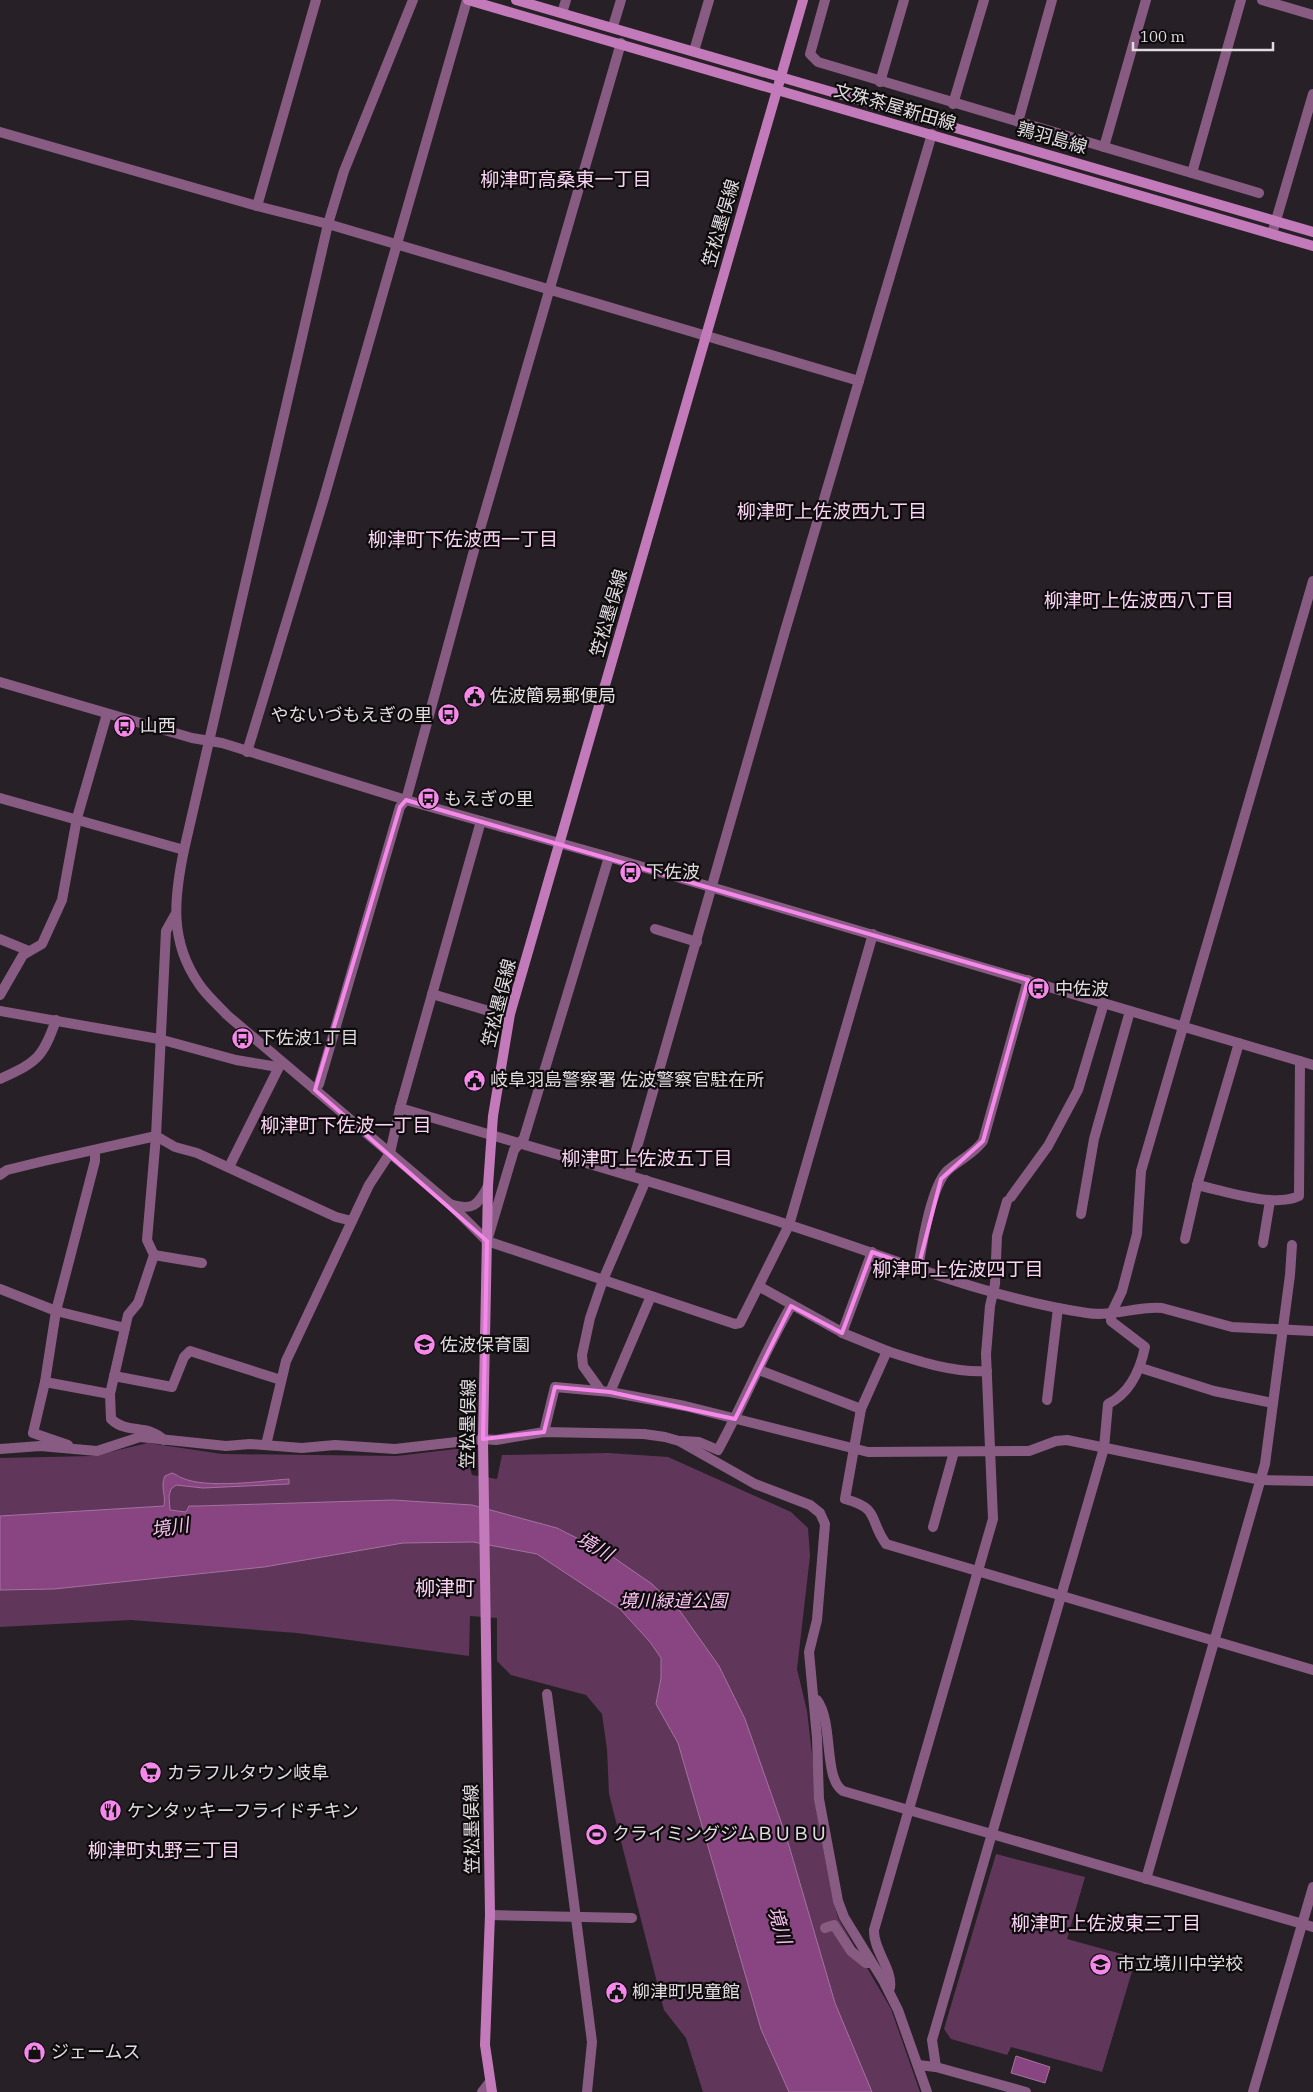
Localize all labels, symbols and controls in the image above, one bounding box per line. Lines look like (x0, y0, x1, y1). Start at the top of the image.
scale bar (1133, 20, 1273, 52)
text: 100 m (1140, 27, 1185, 46)
street label: 文殊茶屋新田線 (831, 78, 959, 135)
street label: 鶉羽島線 (1014, 117, 1090, 158)
district label: 柳津町高桑東一丁目 (480, 167, 652, 191)
street label: 笠松墨俣線 (697, 176, 744, 269)
district label: 柳津町上佐波西九丁目 (737, 499, 927, 523)
district label: 柳津町下佐波西一丁目 (368, 527, 558, 551)
street label: 笠松墨俣線 (585, 566, 632, 659)
district label: 柳津町上佐波西八丁目 (1044, 588, 1234, 612)
public building icon: 佐波簡易郵便局 (462, 684, 486, 708)
place label: 佐波簡易郵便局 (490, 684, 616, 707)
place label: やないづもえぎの里 (271, 703, 432, 726)
bus stop icon: やないづもえぎの里 (436, 703, 460, 727)
bus stop icon: 山西 (112, 714, 136, 738)
place label: 山西 (140, 714, 176, 737)
bus stop icon: もえぎの里 (416, 787, 440, 811)
place label: もえぎの里 (444, 787, 533, 810)
bus stop icon: 下佐波 (618, 860, 642, 884)
place label: 下佐波 (646, 860, 700, 883)
street label: 笠松墨俣線 (476, 956, 521, 1049)
bus stop icon: 中佐波 (1027, 977, 1051, 1001)
place label: 中佐波 (1055, 977, 1109, 1000)
bus stop icon: 下佐波1丁目 (230, 1026, 254, 1050)
place label: 下佐波1丁目 (258, 1026, 359, 1049)
public building icon: 岐阜羽島警察署 佐波警察官駐在所 (462, 1068, 486, 1092)
place label: 岐阜羽島警察署 佐波警察官駐在所 (490, 1068, 764, 1091)
district label: 柳津町下佐波一丁目 (260, 1113, 432, 1137)
district label: 柳津町上佐波五丁目 (561, 1146, 733, 1170)
district label: 柳津町上佐波四丁目 (872, 1257, 1044, 1281)
school or university icon: 佐波保育園 (412, 1333, 436, 1357)
place label: 佐波保育園 (440, 1333, 530, 1356)
street label: 笠松墨俣線 (455, 1379, 480, 1469)
water label: 境川 (149, 1512, 193, 1542)
water label: 境川 (573, 1526, 619, 1567)
district label: 柳津町 (415, 1574, 475, 1601)
park label: 境川緑道公園 (619, 1589, 730, 1612)
supermarket icon: カラフルタウン岐阜 (139, 1761, 163, 1785)
place label: カラフルタウン岐阜 (167, 1761, 329, 1784)
street label: 笠松墨俣線 (459, 1784, 484, 1874)
restaurant icon: ケンタッキーフライドチキン (99, 1799, 123, 1823)
place label: ケンタッキーフライドチキン (127, 1799, 359, 1822)
sports icon: クライミングジムＢＵＢＵ (584, 1822, 608, 1846)
place label: クライミングジムＢＵＢＵ (612, 1822, 828, 1845)
district label: 柳津町丸野三丁目 (88, 1838, 240, 1862)
water label: 境川 (763, 1903, 798, 1949)
district label: 柳津町上佐波東三丁目 (1011, 1911, 1201, 1935)
school or university icon: 市立境川中学校 (1089, 1952, 1113, 1976)
place label: 市立境川中学校 (1117, 1952, 1243, 1975)
public building icon: 柳津町児童館 (604, 1980, 628, 2004)
place label: 柳津町児童館 (632, 1980, 740, 2003)
shop icon: ジェームス (23, 2040, 47, 2064)
place label: ジェームス (51, 2040, 140, 2063)

